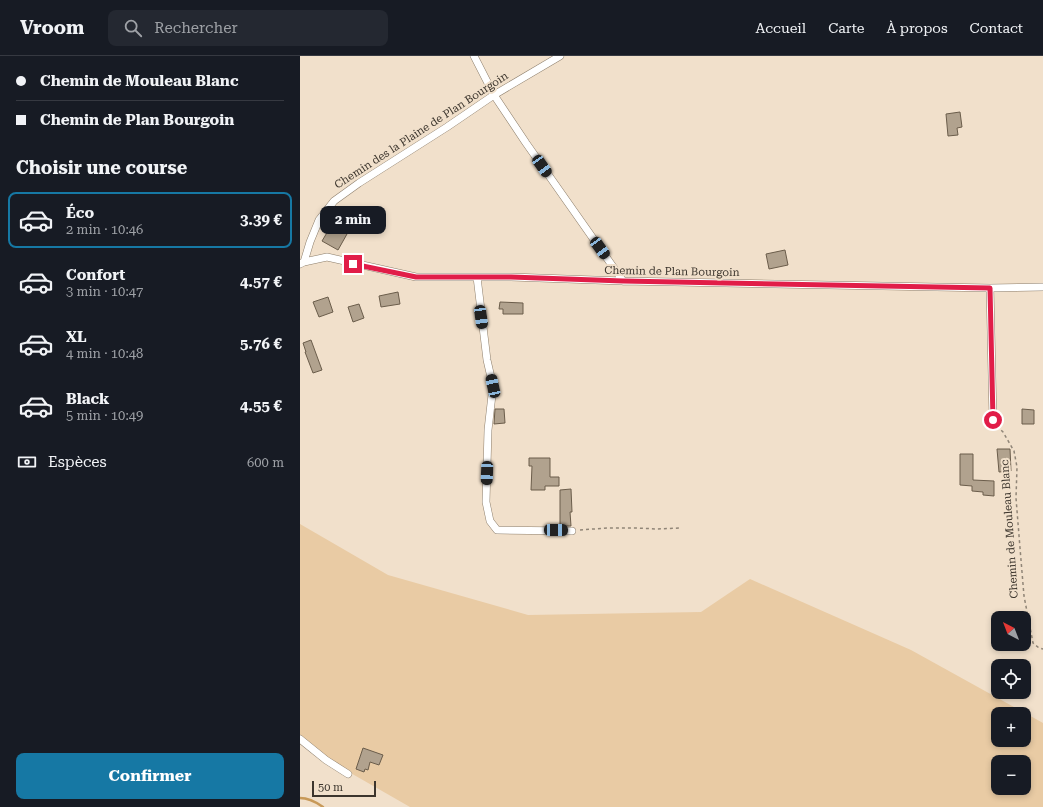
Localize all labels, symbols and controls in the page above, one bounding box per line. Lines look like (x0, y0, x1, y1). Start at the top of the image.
search box (108, 10, 388, 46)
text: Vroom (20, 16, 84, 39)
icon: search (122, 17, 144, 39)
text: Rechercher (154, 19, 238, 37)
text: Accueil (755, 20, 806, 36)
text: Carte (828, 20, 865, 36)
text: À propos (887, 20, 948, 36)
text: Contact (970, 20, 1023, 36)
street label: Chemin des la Plaine de Plan Bourgoin (332, 69, 510, 192)
text: Chemin de Mouleau Blanc (40, 72, 239, 90)
text: Chemin de Plan Bourgoin (40, 111, 234, 129)
car (530, 153, 554, 179)
text: Choisir une course (16, 157, 187, 178)
icon: car (18, 202, 54, 238)
text: Éco (66, 204, 94, 222)
callout: 2 min (320, 206, 386, 234)
text: 3.39 € (240, 211, 282, 229)
text: 2 min (335, 212, 371, 227)
text: 2 min · 10:46 (66, 222, 143, 237)
car (588, 235, 612, 261)
route end (344, 255, 362, 273)
icon: car (18, 264, 54, 300)
street label: Chemin de Plan Bourgoin (604, 264, 740, 279)
text: Confort (66, 266, 125, 284)
text: 4.57 € (240, 273, 282, 291)
text: 3 min · 10:47 (66, 284, 143, 299)
car (473, 304, 489, 330)
icon: car (18, 326, 54, 362)
text: XL (66, 328, 87, 346)
text: 5.76 € (240, 335, 282, 353)
text: 4 min · 10:48 (66, 346, 143, 361)
car (485, 373, 501, 399)
icon: car (18, 388, 54, 424)
text: Black (66, 390, 109, 408)
text: 4.55 € (240, 397, 282, 415)
text: 5 min · 10:49 (66, 408, 143, 423)
route start (984, 411, 1002, 429)
icon: cash (16, 451, 38, 473)
text: Espèces (48, 453, 107, 471)
text: 600 m (247, 455, 284, 470)
street label: Chemin de Mouleau Blanc (998, 459, 1021, 599)
car (481, 461, 493, 485)
car (544, 524, 568, 536)
north arrow (991, 611, 1031, 651)
map controls (991, 611, 1031, 795)
button: locate (991, 659, 1031, 699)
button: + (991, 707, 1031, 747)
button: Confirmer (16, 753, 284, 799)
button: − (991, 755, 1031, 795)
scale bar (312, 779, 376, 798)
text: 50 m (318, 781, 343, 794)

